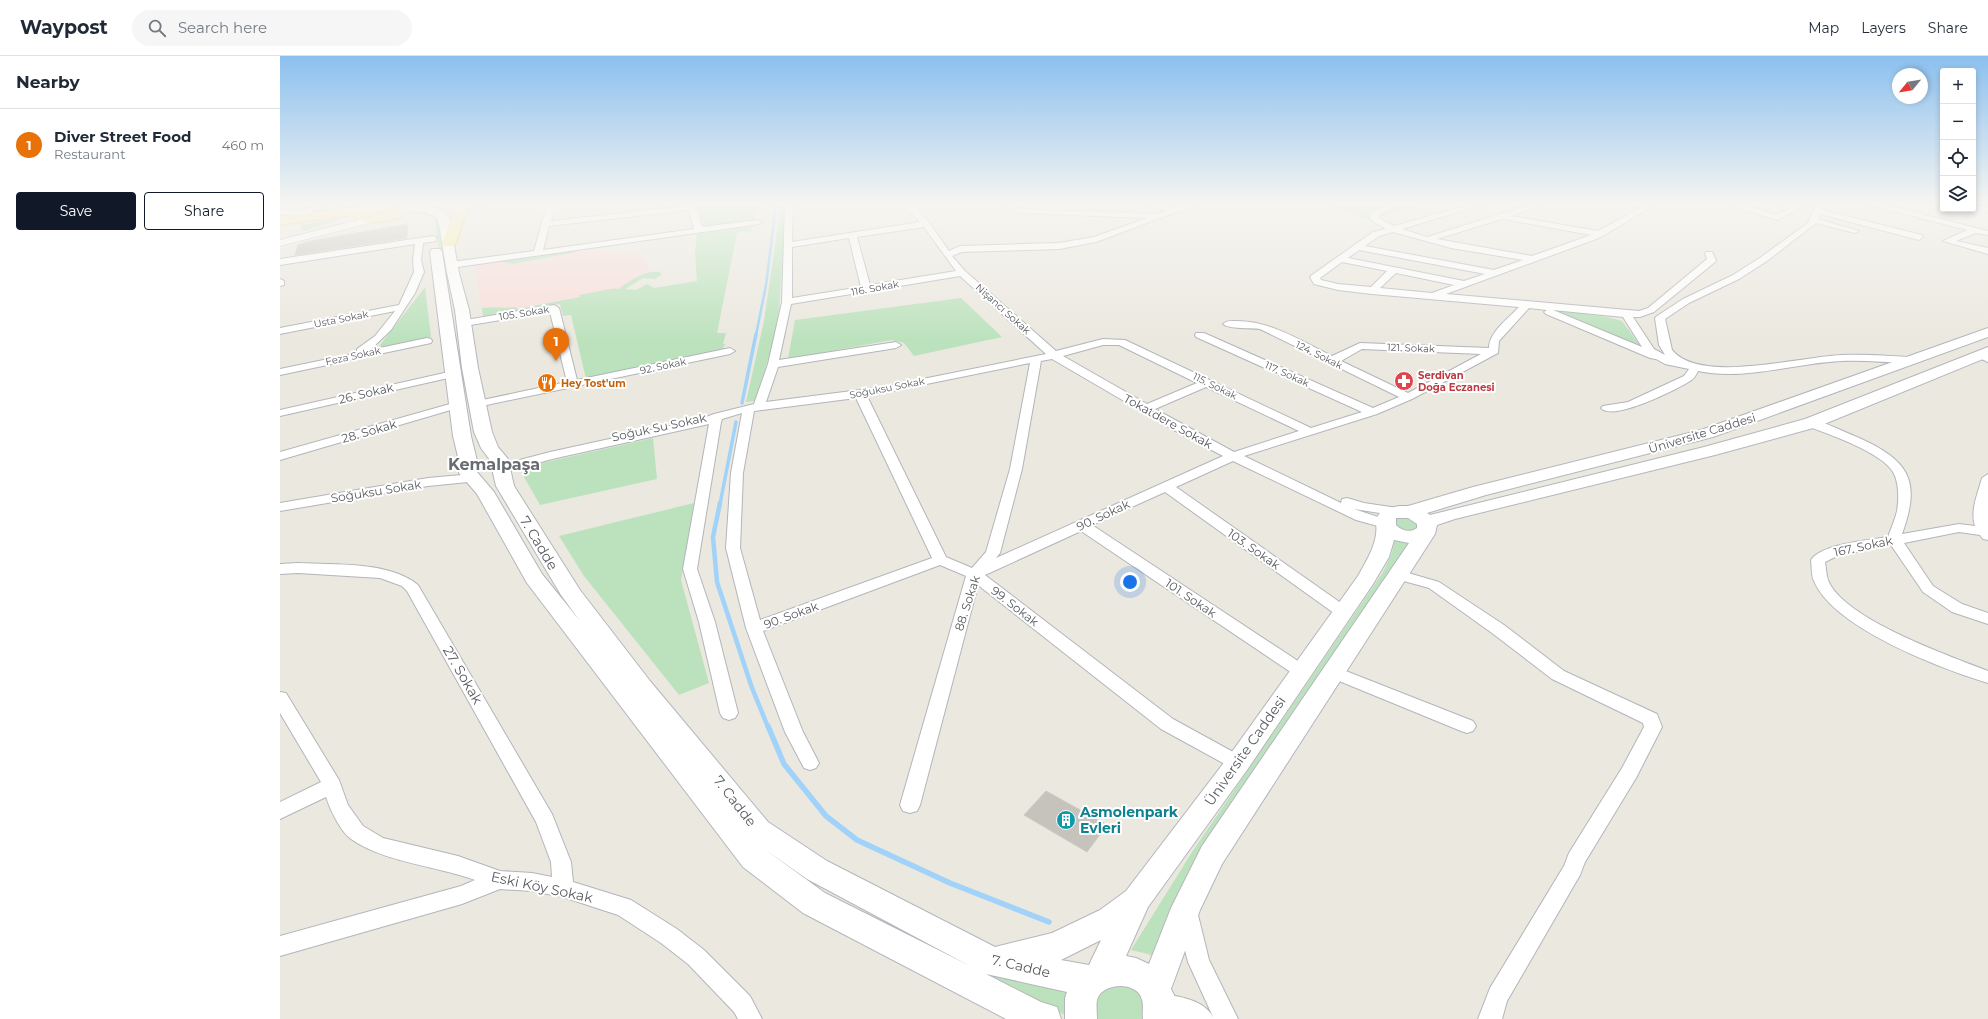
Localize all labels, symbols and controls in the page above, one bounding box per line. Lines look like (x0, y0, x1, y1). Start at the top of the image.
search box (132, 10, 412, 46)
text: Waypost (20, 16, 108, 39)
icon: search (146, 17, 168, 39)
text: Search here (178, 18, 267, 37)
text: Map (1808, 19, 1839, 37)
text: Layers (1861, 19, 1906, 37)
text: Share (1928, 19, 1968, 37)
north arrow (1892, 68, 1928, 104)
map controls (1940, 68, 1976, 212)
button: + (1940, 68, 1976, 104)
text: Nearby (16, 72, 80, 92)
button: − (1940, 104, 1976, 140)
text: Diver Street Food (54, 127, 191, 146)
text: 1 (26, 137, 32, 153)
text: 460 m (222, 137, 264, 153)
button: locate (1940, 140, 1976, 176)
text: Restaurant (54, 146, 125, 162)
button: layers (1940, 176, 1976, 212)
button: Save (16, 192, 136, 230)
button: Share (144, 192, 264, 230)
street label: 116. Sokak (850, 277, 900, 299)
street label: Nişancı Sokak (973, 281, 1033, 337)
street label: 105. Sokak (498, 303, 550, 323)
street label: Usta Sokak (313, 307, 369, 331)
pin: 1 (543, 328, 569, 361)
street label: 124. Sokak (1293, 338, 1345, 372)
street label: 121. Sokak (1387, 341, 1435, 355)
street label: Feza Sokak (324, 344, 382, 368)
street label: 92. Sokak (639, 355, 687, 377)
street label: 117. Sokak (1263, 358, 1311, 390)
place label: Serdivan Doğa Eczanesi (1418, 369, 1495, 394)
street label: 115. Sokak (1191, 370, 1239, 402)
pharmacy icon: Serdivan Doğa Eczanesi (1393, 370, 1415, 392)
restaurant icon: Hey Tost'um (536, 372, 558, 394)
street label: Soğuksu Sokak (848, 374, 926, 402)
place label: Hey Tost'um (561, 377, 626, 390)
street label: 26. Sokak (337, 379, 396, 407)
street label: Tokatdere Sokak (1121, 390, 1216, 452)
street label: Soğuk Su Sokak (610, 409, 708, 444)
street label: Üniversite Caddesi (1647, 410, 1757, 456)
street label: 28. Sokak (340, 416, 399, 446)
district label: Kemalpaşa (448, 455, 540, 475)
street label: Soğuksu Sokak (330, 476, 423, 506)
street label: 90. Sokak (1074, 496, 1133, 534)
street label: 7. Cadde (516, 513, 562, 573)
street label: 103. Sokak (1225, 525, 1284, 573)
street label: 167. Sokak (1832, 532, 1895, 560)
your location (1120, 572, 1140, 592)
street label: 88. Sokak (951, 573, 983, 633)
street label: 101. Sokak (1163, 575, 1220, 621)
street label: 99. Sokak (988, 583, 1042, 630)
street label: 90. Sokak (762, 598, 821, 632)
street label: 27. Sokak (439, 643, 487, 708)
street label: Üniversite Caddesi (1200, 693, 1290, 809)
street label: 7. Cadde (710, 772, 760, 830)
place label: Asmolenpark Evleri (1079, 803, 1179, 837)
building icon: Asmolenpark Evleri (1055, 809, 1077, 831)
street label: Eski Köy Sokak (489, 867, 595, 907)
street label: 7. Cadde (990, 951, 1052, 981)

